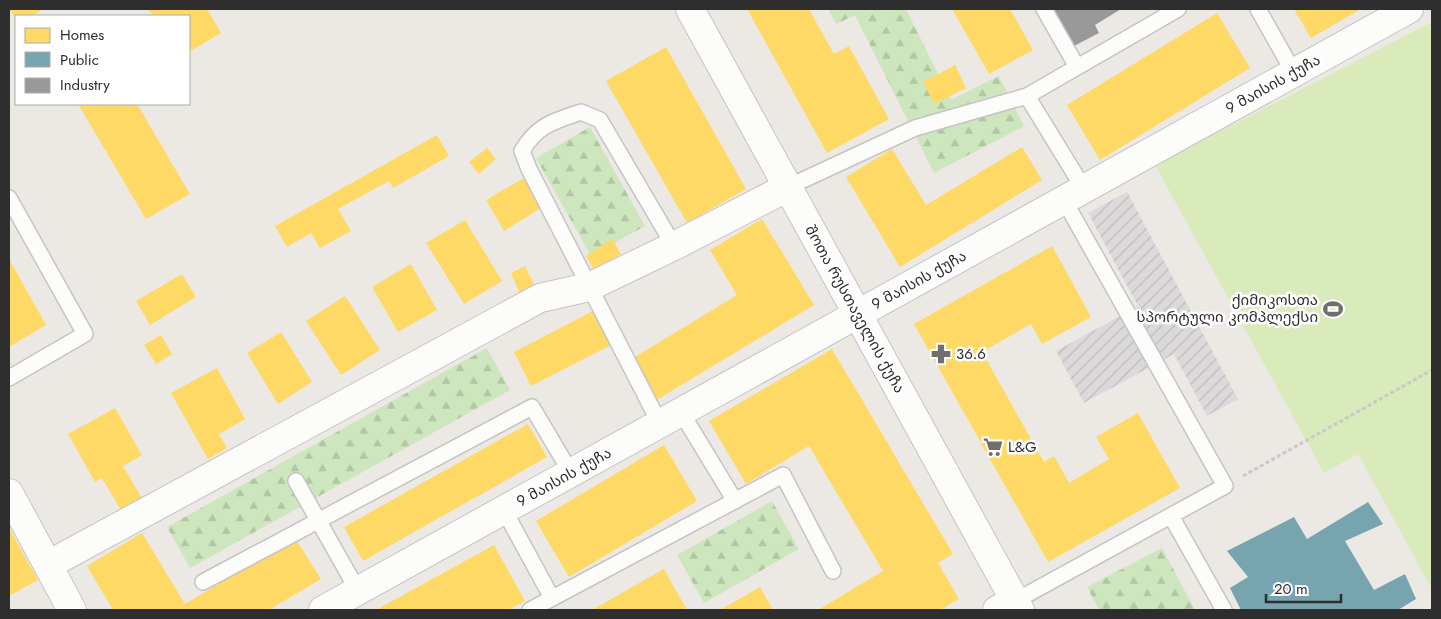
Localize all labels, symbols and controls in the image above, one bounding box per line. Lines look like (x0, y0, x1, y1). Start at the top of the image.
legend (15, 15, 190, 105)
text: Homes (60, 24, 104, 46)
text: Public (60, 49, 99, 71)
street label: 9 მაისის ქუჩა (1222, 49, 1324, 119)
text: Industry (60, 74, 110, 96)
street label: შოთა რუსთაველის ქუჩა (800, 221, 910, 397)
street label: 9 მაისის ქუჩა (868, 245, 970, 315)
place label: ქიმიკოსთა სპორტული კომპლექსი (1136, 289, 1318, 328)
sports icon: ქიმიკოსთა სპორტული კომპლექსი (1322, 298, 1344, 320)
pharmacy icon: 36.6 (930, 343, 952, 365)
place label: 36.6 (956, 343, 986, 365)
supermarket icon: L&G (982, 436, 1004, 458)
place label: L&G (1008, 436, 1037, 458)
street label: 9 მაისის ქუჩა (513, 442, 615, 512)
scale bar (1266, 572, 1341, 604)
text: 20 m (1274, 578, 1308, 600)

